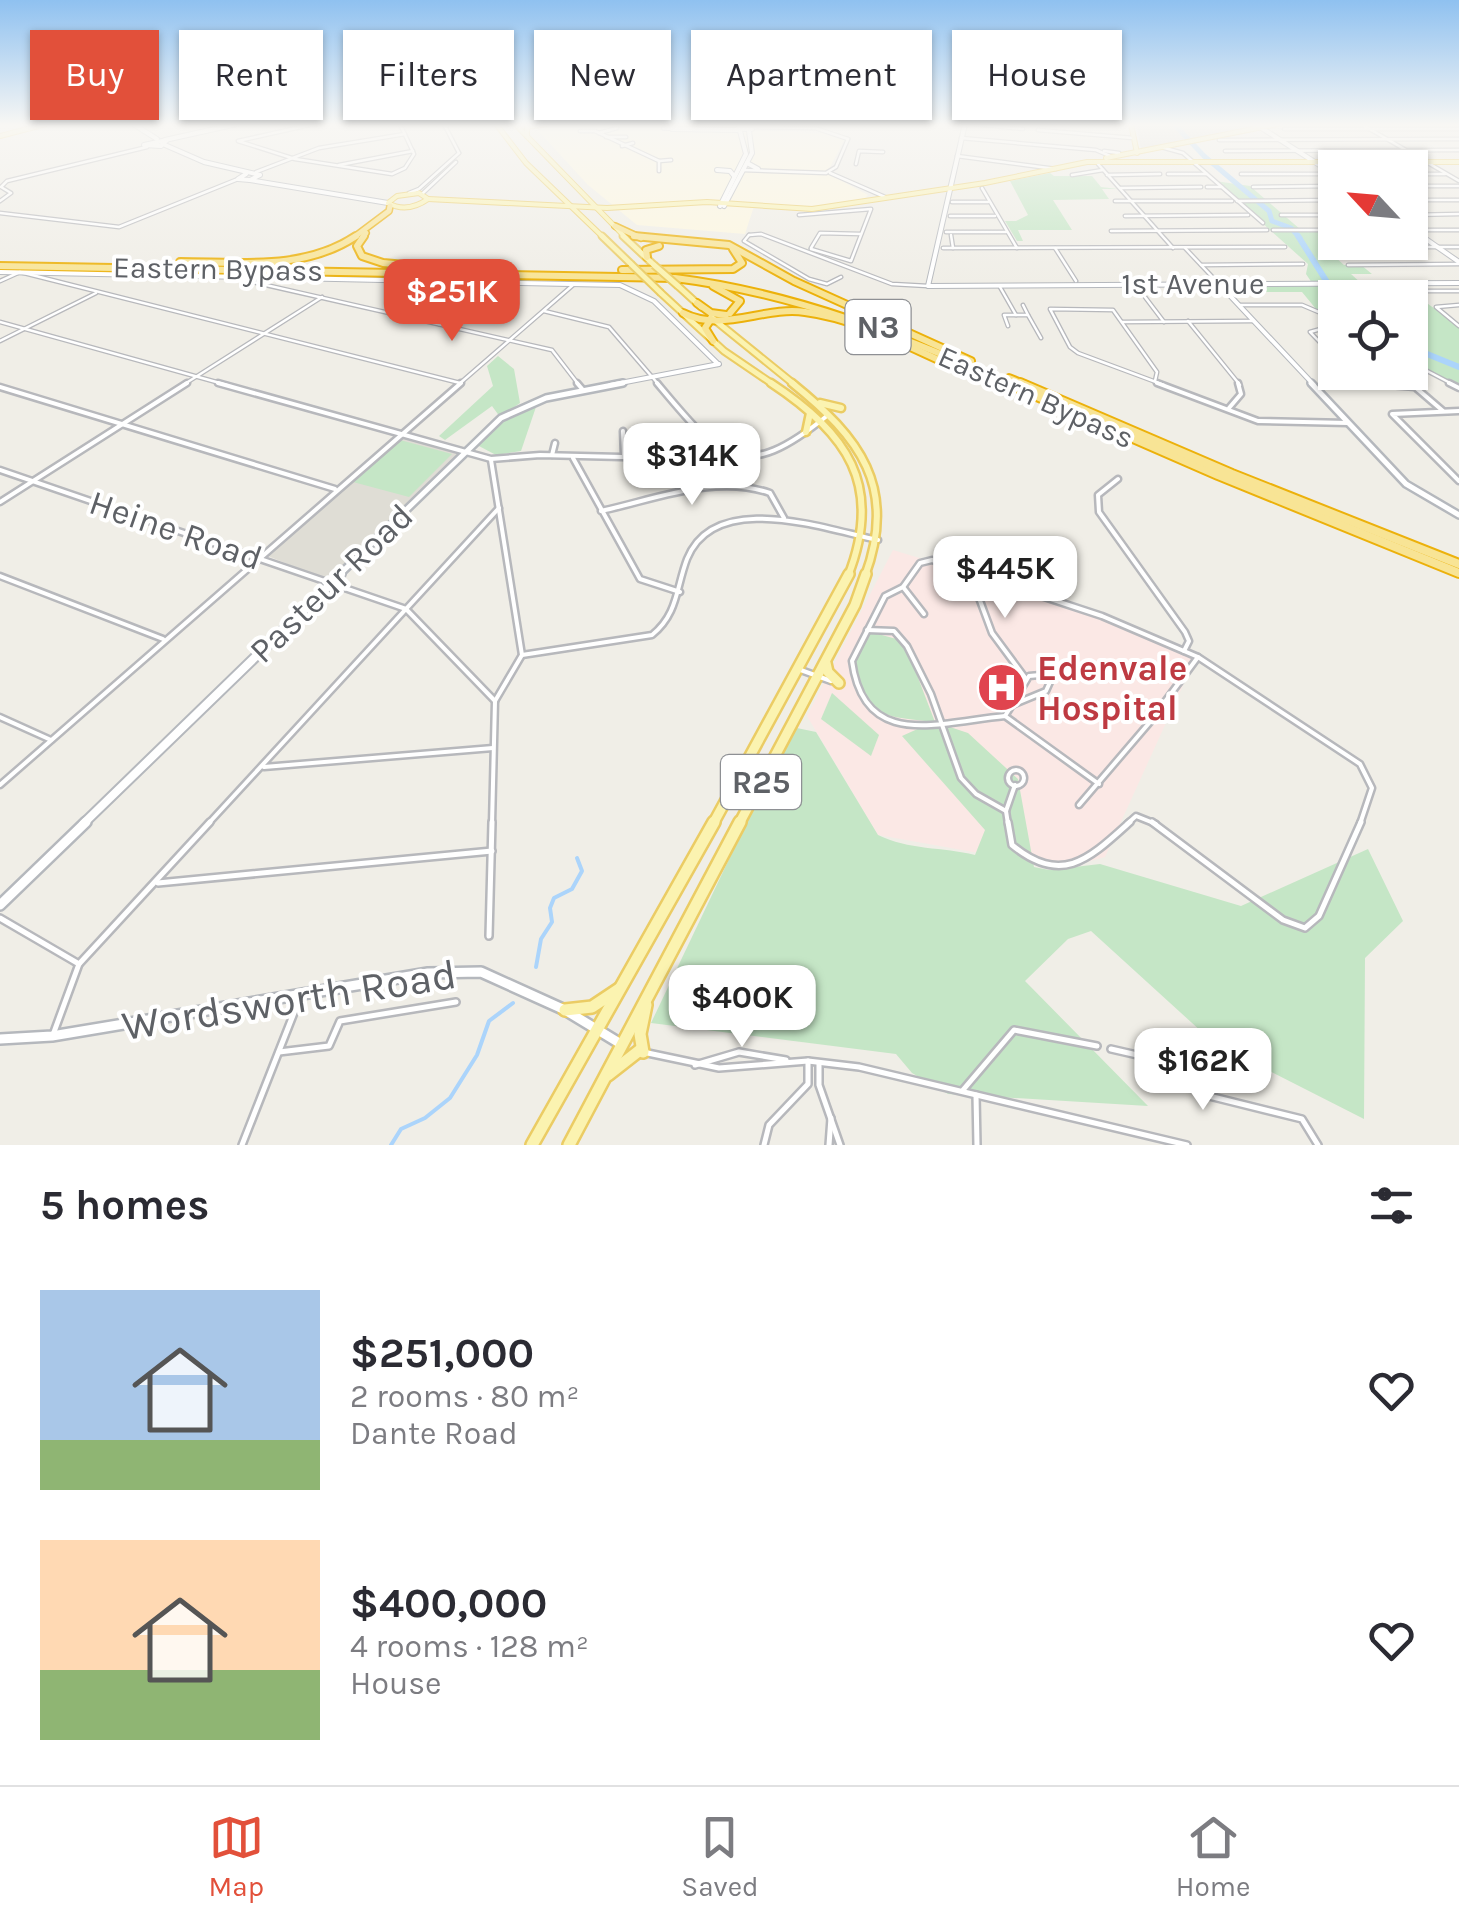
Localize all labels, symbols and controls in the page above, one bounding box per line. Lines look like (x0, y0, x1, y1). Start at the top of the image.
chip: Buy (30, 30, 159, 120)
chip: Rent (179, 30, 323, 120)
chip: Filters (343, 30, 514, 120)
chip: New (534, 30, 671, 120)
chip: Apartment (691, 30, 932, 120)
chip: House (952, 30, 1122, 120)
north arrow (1318, 150, 1428, 260)
map controls (1318, 150, 1428, 390)
street label: Eastern Bypass (113, 249, 323, 289)
pin: $251K (382, 259, 522, 344)
street label: 1st Avenue (1122, 266, 1264, 302)
text: $251K (406, 273, 498, 310)
button: locate (1318, 280, 1428, 390)
road number: N3 (846, 300, 910, 354)
street label: Eastern Bypass (933, 338, 1139, 456)
pin: $314K (622, 423, 762, 508)
text: $314K (645, 437, 739, 474)
street label: Heine Road (84, 482, 268, 579)
street label: Pasteur Road (241, 495, 421, 671)
pin: $445K (935, 536, 1075, 621)
text: $445K (955, 550, 1055, 587)
place label: Edenvale Hospital (1037, 648, 1187, 729)
hospital icon: Edenvale Hospital (976, 662, 1028, 714)
road number: R25 (721, 755, 801, 809)
street label: Wordsworth Road (118, 949, 460, 1051)
pin: $400K (672, 965, 812, 1050)
text: $400K (691, 979, 793, 1016)
pin: $162K (1133, 1028, 1273, 1113)
text: $162K (1156, 1042, 1250, 1079)
icon: filters (1364, 1178, 1419, 1233)
text: 5 homes (40, 1180, 209, 1230)
text: $251,000 (350, 1328, 534, 1378)
icon: home (120, 1330, 240, 1450)
icon: heart (1364, 1363, 1419, 1418)
text: 2 rooms · 80 m² (350, 1378, 579, 1415)
text: Dante Road (350, 1415, 518, 1452)
text: $400,000 (350, 1578, 547, 1628)
icon: home (120, 1580, 240, 1700)
icon: heart (1364, 1613, 1419, 1668)
text: 4 rooms · 128 m² (350, 1628, 589, 1665)
text: House (350, 1665, 442, 1702)
tab: Map (209, 1810, 264, 1903)
tab: Saved (681, 1810, 759, 1903)
tab: Home (1176, 1810, 1250, 1903)

